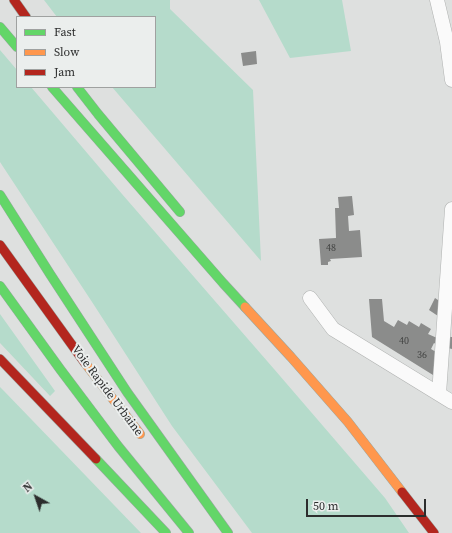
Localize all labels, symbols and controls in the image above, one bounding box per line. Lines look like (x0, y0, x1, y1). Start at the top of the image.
legend (16, 16, 156, 88)
text: Fast (54, 24, 76, 40)
text: Slow (54, 44, 79, 60)
text: Jam (54, 64, 75, 80)
house number: 48 (326, 242, 336, 254)
house number: 40 (399, 335, 409, 347)
street label: Voie Rapide Urbaine (68, 343, 146, 439)
house number: 36 (417, 349, 427, 361)
north arrow (16, 477, 56, 517)
text: N (20, 479, 36, 496)
scale bar (308, 491, 428, 517)
text: 50 m (313, 498, 339, 514)

